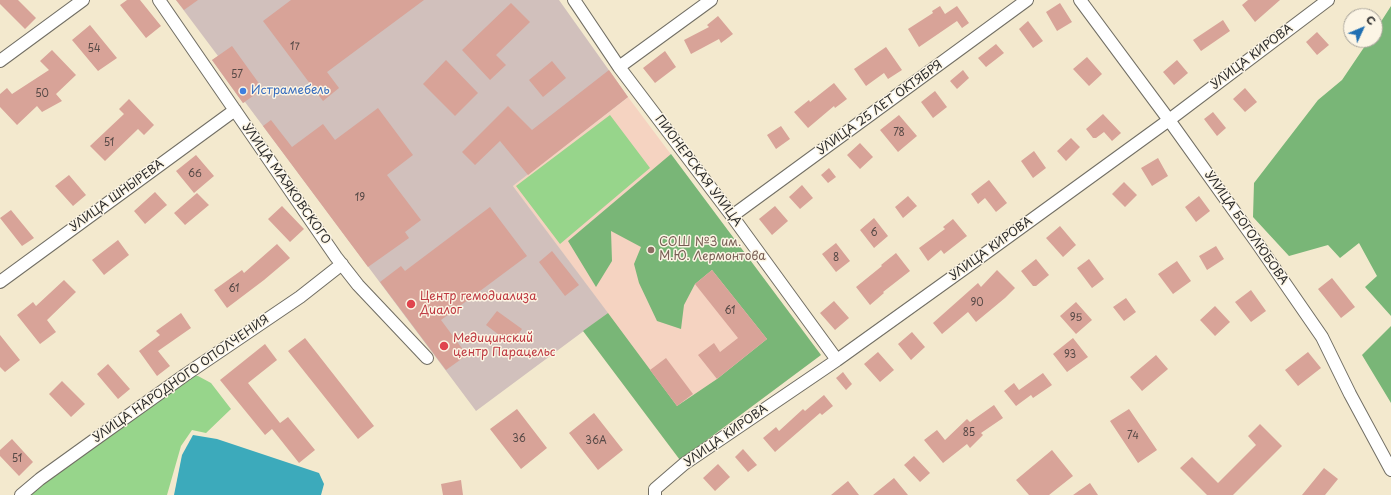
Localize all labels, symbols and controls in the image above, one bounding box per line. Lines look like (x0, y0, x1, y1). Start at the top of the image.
north arrow (1343, 8, 1383, 48)
text: С (1362, 11, 1380, 29)
street label: УЛИЦА КИРОВА (1208, 21, 1296, 93)
house number: 17 (290, 41, 300, 53)
house number: 54 (87, 43, 101, 55)
street label: УЛИЦА 25 ЛЕТ ОКТЯБРЯ (815, 58, 945, 158)
house number: 57 (231, 69, 243, 81)
place label: Истрамебель (251, 84, 330, 98)
marker: Истрамебель (238, 86, 248, 96)
house number: 50 (35, 88, 49, 100)
street label: ПИОНЕРСКАЯ УЛИЦА (652, 113, 744, 229)
street label: УЛИЦА МАЯКОВСКОГО (239, 121, 333, 247)
house number: 78 (893, 127, 905, 139)
house number: 51 (104, 137, 114, 149)
street label: УЛИЦА ШНЫРЕВА (67, 157, 167, 235)
house number: 66 (188, 168, 202, 180)
street label: УЛИЦА БОГОЛЮБОВА (1201, 168, 1291, 288)
house number: 19 (355, 192, 365, 204)
street label: УЛИЦА КИРОВА (947, 214, 1035, 284)
house number: 6 (870, 227, 878, 239)
place label: СОШ №3 им. М.Ю. Лермонтова (659, 236, 766, 264)
marker: СОШ №3 им. М.Ю. Лермонтова (646, 245, 656, 255)
house number: 8 (833, 252, 839, 264)
house number: 61 (228, 283, 240, 295)
place label: Центр гемодиализа Диалог (420, 290, 537, 318)
house number: 90 (970, 297, 984, 309)
marker: Центр гемодиализа Диалог (405, 298, 417, 310)
house number: 61 (724, 305, 736, 317)
street label: УЛИЦА НАРОДНОГО ОПОЛЧЕНИЯ (90, 312, 272, 446)
house number: 95 (1070, 312, 1082, 324)
place label: Медицинский центр Парацельс (453, 332, 555, 360)
marker: Медицинский центр Парацельс (438, 340, 450, 352)
house number: 93 (1064, 349, 1076, 361)
street label: УЛИЦА КИРОВА (681, 402, 771, 470)
house number: 85 (963, 427, 975, 439)
house number: 74 (1127, 430, 1139, 442)
house number: 36 (512, 433, 526, 445)
house number: 36А (585, 435, 607, 447)
house number: 51 (12, 453, 22, 465)

